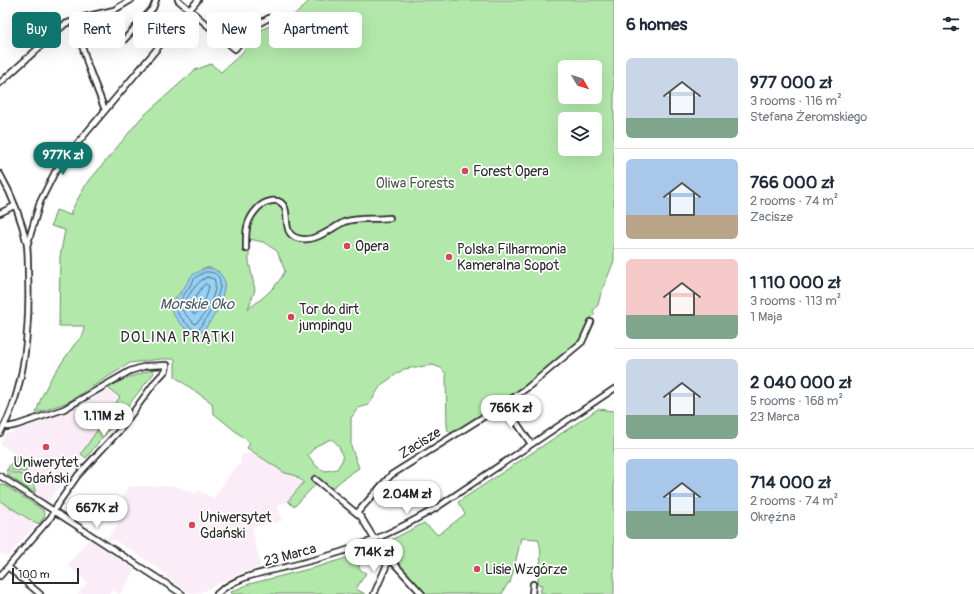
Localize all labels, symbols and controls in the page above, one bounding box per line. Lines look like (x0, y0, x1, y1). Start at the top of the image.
chip: Buy (12, 12, 61, 48)
chip: Rent (69, 12, 125, 48)
chip: Filters (133, 12, 199, 48)
chip: New (207, 12, 261, 48)
chip: Apartment (269, 12, 362, 48)
icon: filters (940, 13, 962, 35)
text: 6 homes (626, 14, 687, 35)
north arrow (558, 60, 602, 104)
map controls (558, 60, 602, 156)
text: 977 000 zł (750, 72, 832, 93)
icon: home (658, 74, 706, 122)
text: 3 rooms · 116 m² (750, 93, 842, 109)
text: Stefana Żeromskiego (750, 109, 867, 125)
button: layers (558, 112, 602, 156)
pin: 977K zł (26, 142, 100, 176)
text: 977K zł (42, 147, 84, 163)
place label: Forest Opera (473, 163, 549, 180)
marker: Forest Opera (460, 166, 470, 176)
text: 766 000 zł (750, 172, 834, 193)
park label: Oliwa Forests (376, 175, 455, 192)
icon: home (658, 175, 706, 223)
text: 2 rooms · 74 m² (750, 193, 838, 209)
text: Zacisze (750, 209, 793, 225)
place label: Opera (355, 238, 389, 255)
marker: Opera (342, 241, 352, 251)
place label: Polska Filharmonia Kameralna Sopot (457, 241, 566, 274)
marker: Polska Filharmonia Kameralna Sopot (444, 252, 454, 262)
text: 1 110 000 zł (750, 272, 841, 293)
icon: home (658, 275, 706, 323)
text: 3 rooms · 113 m² (750, 293, 841, 309)
water label: Morskie Oko (160, 295, 235, 314)
place label: Tor do dirt jumpingu (298, 301, 359, 334)
text: 1 Maja (750, 309, 782, 325)
marker: Tor do dirt jumpingu (286, 312, 296, 322)
district label: DOLINA PRĄTKI (120, 328, 236, 347)
text: 2 040 000 zł (750, 372, 852, 393)
icon: home (658, 375, 706, 423)
text: 5 rooms · 168 m² (750, 393, 843, 409)
pin: 766K zł (474, 395, 548, 429)
text: 766K zł (490, 400, 532, 416)
pin: 1.11M zł (63, 403, 145, 437)
text: 1.11M zł (84, 408, 124, 424)
text: 23 Marca (750, 409, 800, 425)
street label: Zacisze (396, 424, 444, 462)
marker: Uniwerytet Gdański (41, 442, 51, 452)
place label: Uniwerytet Gdański (13, 454, 79, 487)
text: 714 000 zł (750, 472, 831, 493)
icon: home (658, 475, 706, 523)
pin: 2.04M zł (366, 481, 448, 515)
text: 2.04M zł (383, 486, 431, 502)
text: 2 rooms · 74 m² (750, 493, 838, 509)
pin: 667K zł (60, 495, 134, 529)
text: 667K zł (76, 500, 118, 516)
place label: Uniwersytet Gdański (200, 509, 272, 542)
text: Okrężna (750, 509, 795, 525)
marker: Uniwersytet Gdański (187, 520, 197, 530)
pin: 714K zł (337, 539, 411, 573)
street label: 23 Marca (262, 540, 318, 570)
text: 714K zł (354, 544, 394, 560)
place label: Lisie Wzgórze (485, 561, 567, 578)
marker: Lisie Wzgórze (472, 564, 482, 574)
scale bar (12, 566, 79, 585)
text: 100 m (18, 568, 49, 581)

